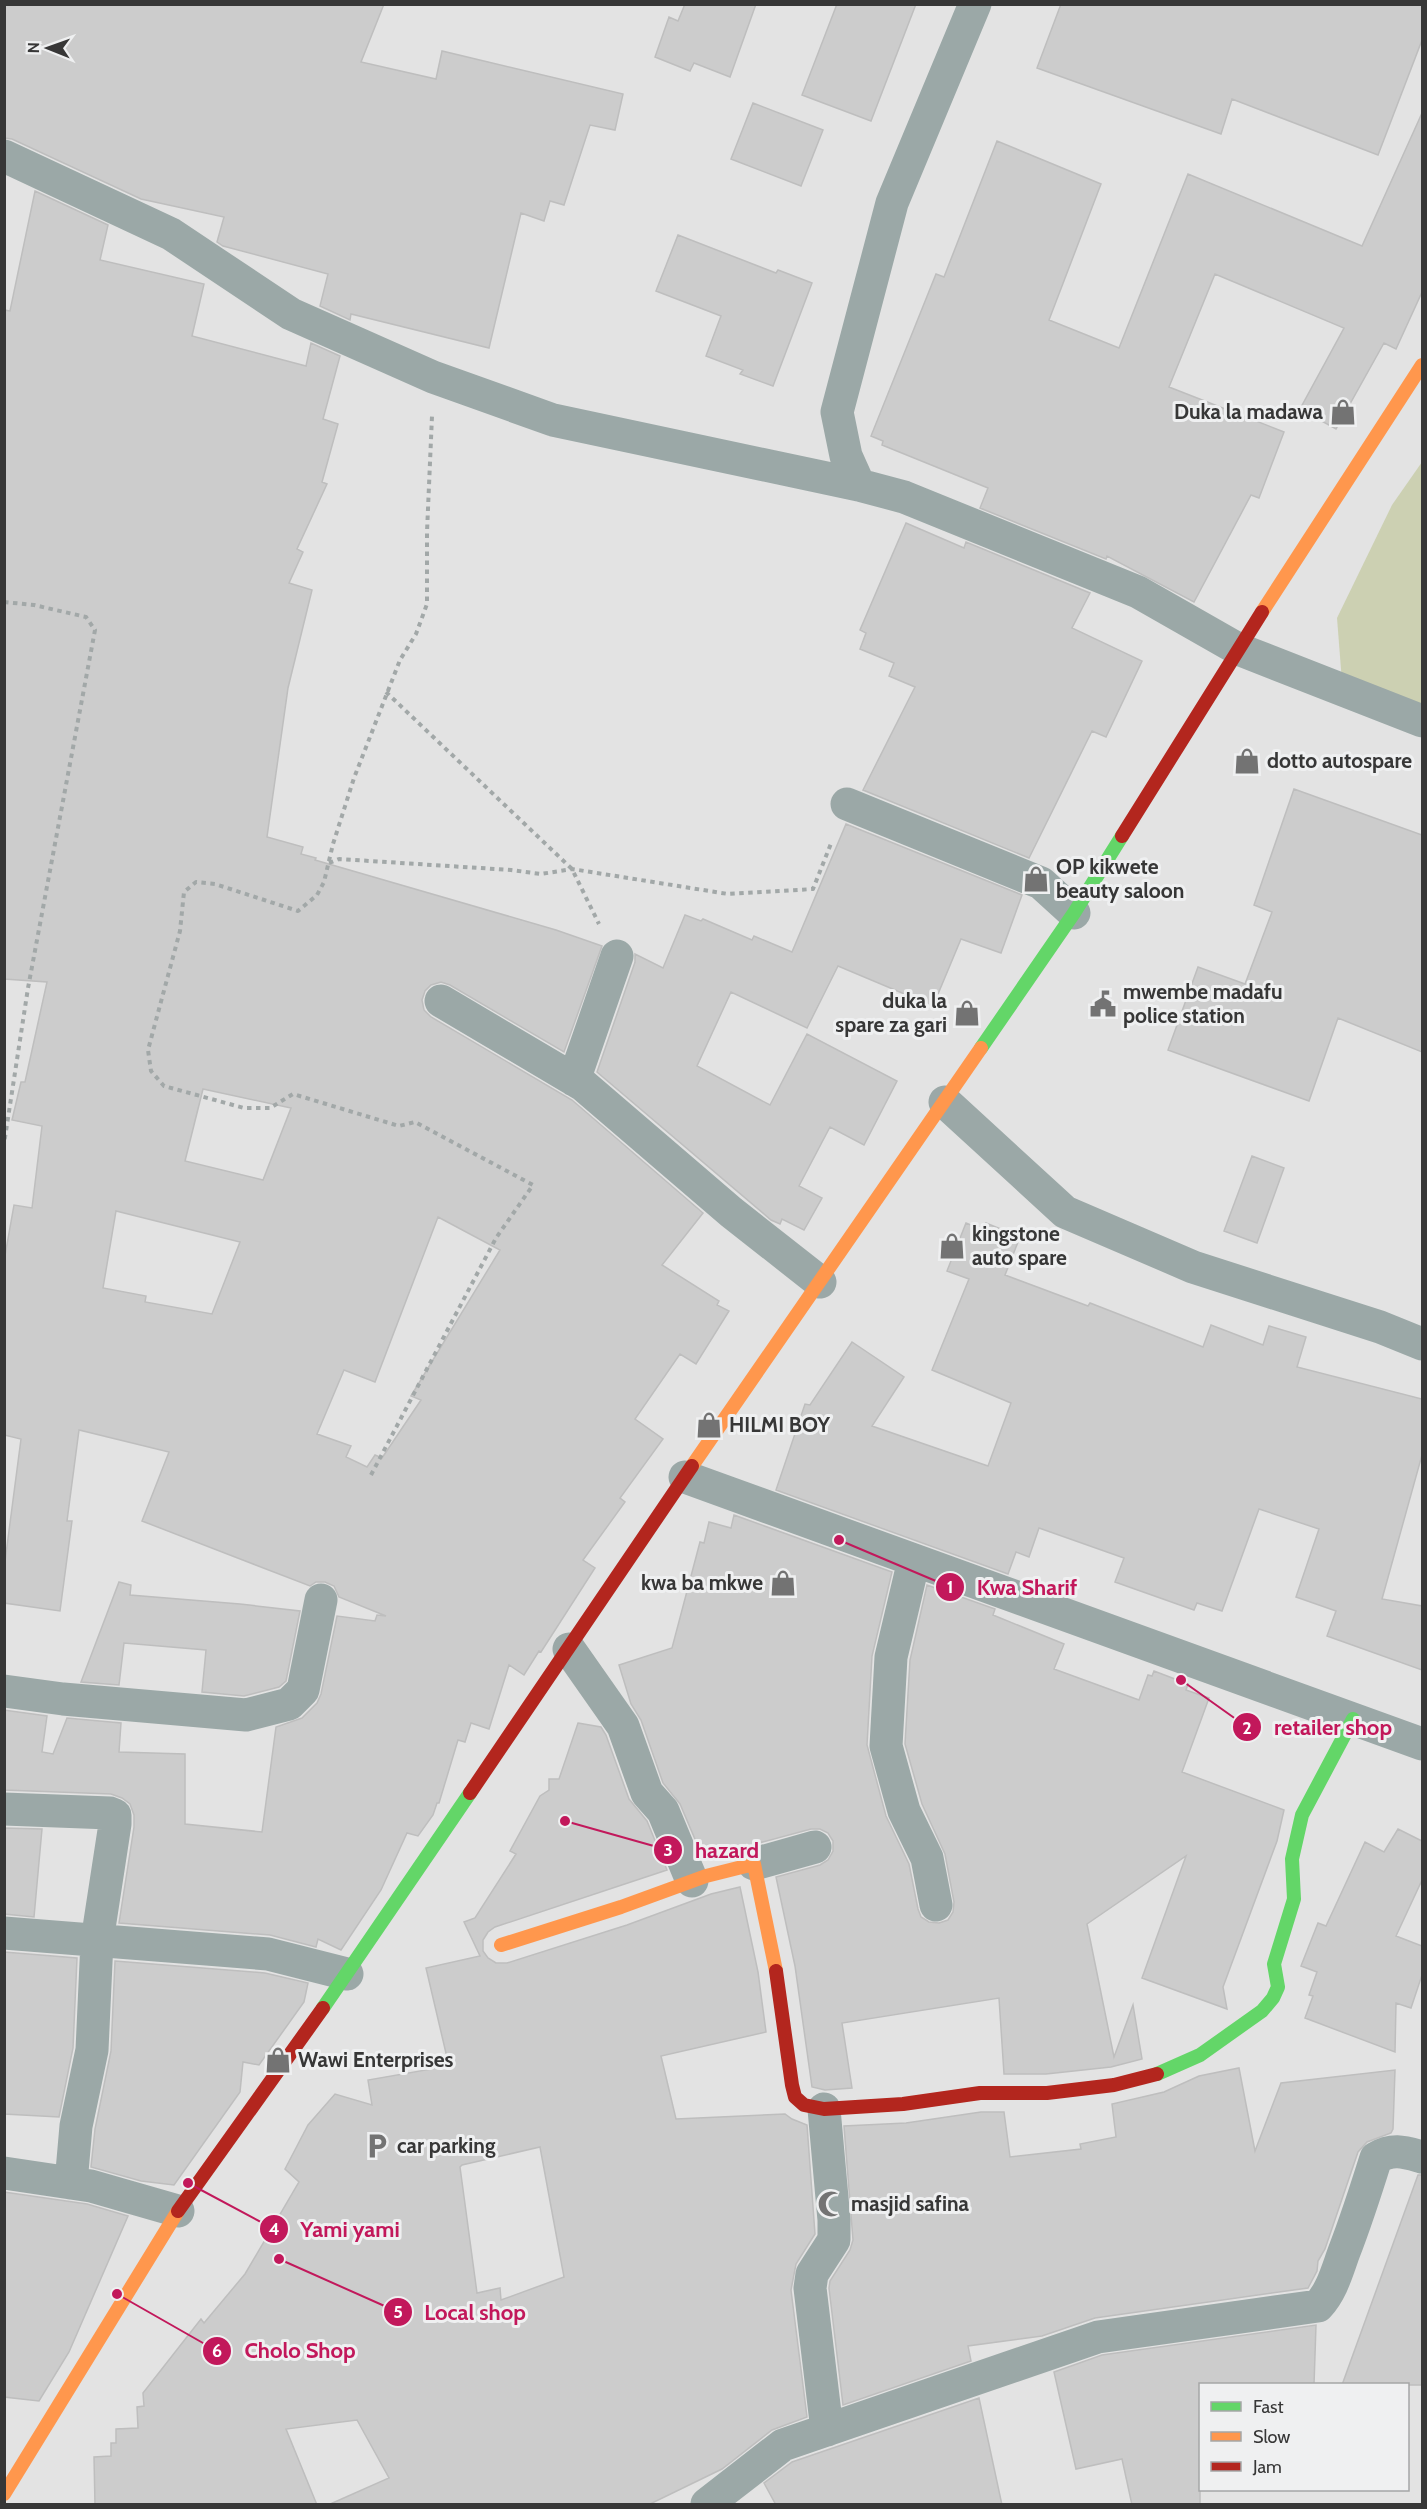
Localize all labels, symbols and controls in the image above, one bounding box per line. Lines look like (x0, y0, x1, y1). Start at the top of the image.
north arrow (18, 18, 78, 78)
text: N (24, 42, 43, 54)
shop icon: Duka la madawa (1328, 397, 1358, 427)
place label: Duka la madawa (1174, 399, 1324, 424)
shop icon: dotto autospare (1232, 746, 1262, 776)
place label: dotto autospare (1267, 748, 1412, 773)
place label: OP kikwete beauty saloon (1056, 854, 1184, 903)
shop icon: OP kikwete beauty saloon (1021, 864, 1051, 894)
place label: mwembe madafu police station (1123, 979, 1283, 1028)
place label: duka la spare za gari (835, 988, 948, 1037)
public building icon: mwembe madafu police station (1088, 989, 1118, 1019)
shop icon: duka la spare za gari (952, 998, 982, 1028)
place label: kingstone auto spare (972, 1221, 1067, 1270)
shop icon: kingstone auto spare (937, 1231, 967, 1261)
shop icon: HILMI BOY (694, 1410, 724, 1440)
place label: HILMI BOY (729, 1412, 830, 1437)
callout: Kwa Sharif (935, 1567, 1090, 1607)
shop icon: kwa ba mkwe (768, 1568, 798, 1598)
place label: kwa ba mkwe (641, 1570, 763, 1595)
text: Kwa Sharif (977, 1574, 1078, 1601)
text: 1 (947, 1576, 953, 1598)
callout: retailer shop (1232, 1707, 1404, 1747)
text: retailer shop (1274, 1714, 1392, 1741)
text: 2 (1242, 1717, 1252, 1739)
callout: hazard (653, 1830, 771, 1870)
text: hazard (695, 1837, 759, 1864)
text: 3 (663, 1839, 673, 1861)
shop icon: Wawi Enterprises (263, 2045, 293, 2075)
place label: Wawi Enterprises (298, 2047, 454, 2072)
parking icon: car parking (362, 2131, 392, 2161)
place label: car parking (397, 2133, 496, 2158)
mosque icon: masjid safina (816, 2189, 846, 2219)
place label: masjid safina (851, 2191, 970, 2216)
callout: Yami yami (259, 2209, 412, 2249)
text: Yami yami (299, 2216, 400, 2243)
text: 4 (268, 2218, 280, 2240)
callout: Local shop (383, 2292, 538, 2332)
text: Local shop (424, 2299, 526, 2326)
text: 5 (393, 2301, 403, 2323)
callout: Cholo Shop (202, 2331, 367, 2371)
text: Cholo Shop (244, 2337, 356, 2364)
text: 6 (212, 2340, 222, 2362)
legend (1199, 2383, 1409, 2491)
text: Fast (1253, 2396, 1284, 2418)
text: Slow (1253, 2426, 1290, 2448)
text: Jam (1252, 2456, 1282, 2478)

